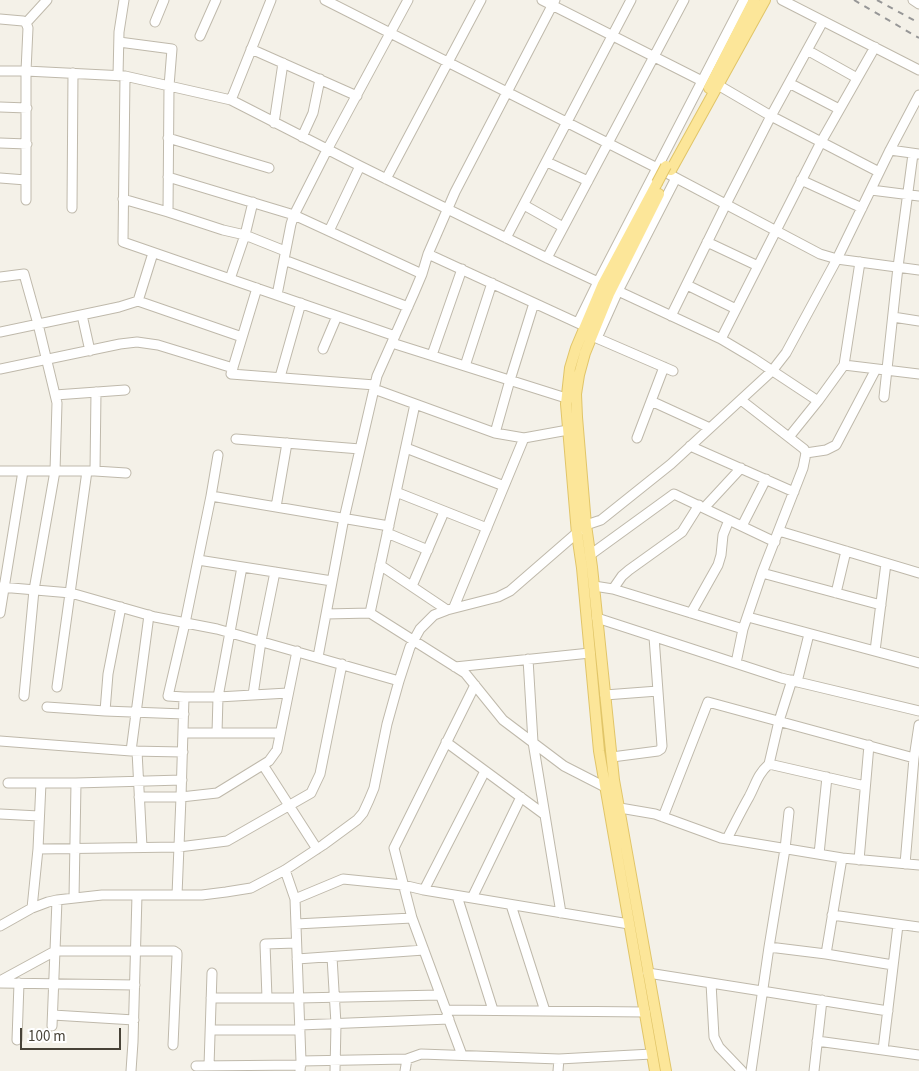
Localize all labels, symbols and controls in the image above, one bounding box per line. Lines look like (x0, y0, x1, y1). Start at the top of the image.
scale bar (22, 1018, 124, 1050)
text: 100 m (28, 1026, 66, 1047)

